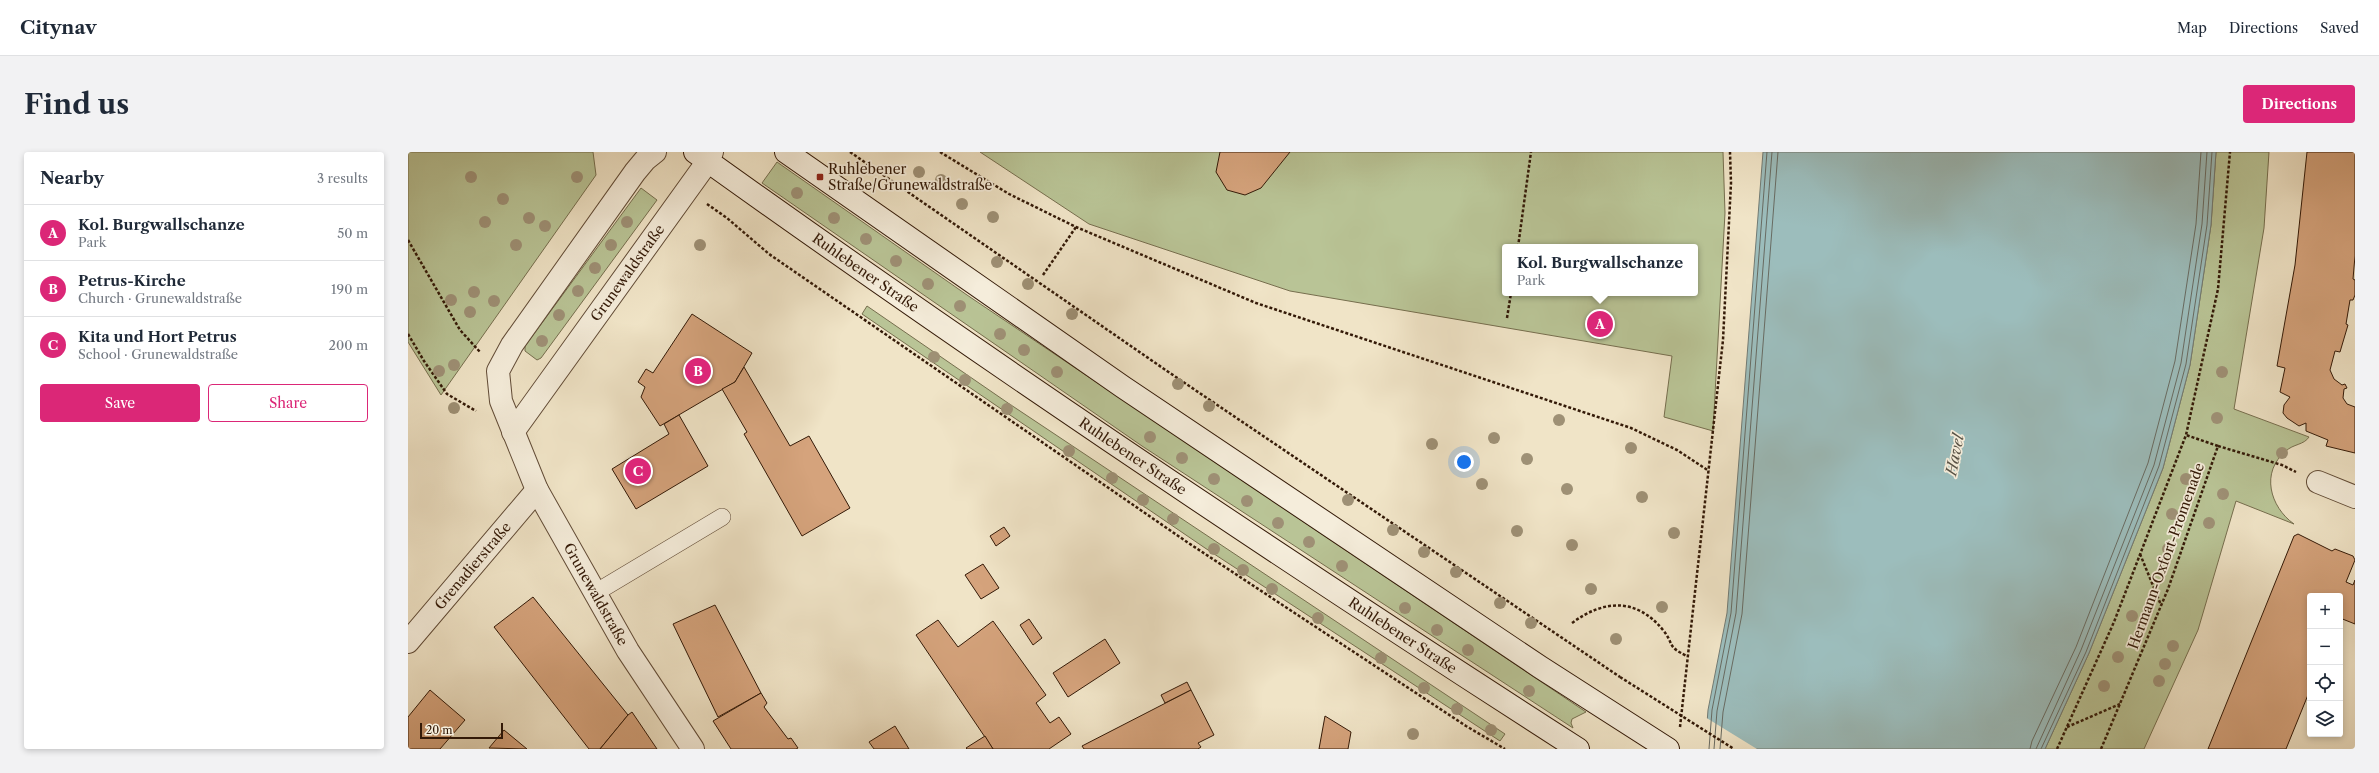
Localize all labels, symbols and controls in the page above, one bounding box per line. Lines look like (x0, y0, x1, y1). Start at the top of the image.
text: Citynav (20, 16, 97, 39)
text: Map (2177, 19, 2207, 37)
text: Directions (2229, 19, 2298, 37)
text: Saved (2320, 19, 2359, 37)
button: Directions (2243, 85, 2355, 123)
text: Find us (24, 87, 129, 121)
place label: Ruhlebener Straße/Grunewaldstraße (828, 160, 993, 194)
text: Nearby (40, 168, 104, 188)
text: 3 results (317, 170, 368, 186)
marker: Ruhlebener Straße/Grunewaldstraße (815, 172, 825, 182)
text: Kol. Burgwallschanze (78, 215, 245, 234)
street label: Grunewaldstraße (587, 221, 669, 325)
text: A (48, 225, 58, 241)
text: 50 m (337, 225, 368, 241)
street label: Ruhlebener Straße (809, 229, 923, 316)
text: Park (78, 234, 106, 250)
popup (1502, 244, 1698, 296)
text: Kol. Burgwallschanze (1517, 253, 1683, 272)
text: Petrus-Kirche (78, 271, 186, 290)
text: Park (1517, 272, 1545, 288)
text: B (48, 281, 58, 297)
text: 190 m (331, 281, 368, 297)
text: Church · Grunewaldstraße (78, 290, 242, 306)
pin: A (1587, 309, 1613, 339)
text: Kita und Hort Petrus (78, 327, 237, 346)
text: C (48, 337, 58, 353)
text: 200 m (328, 337, 368, 353)
text: School · Grunewaldstraße (78, 346, 238, 362)
pin: B (685, 356, 711, 386)
button: Save (40, 384, 200, 422)
button: Share (208, 384, 368, 422)
street label: Ruhlebener Straße (1075, 413, 1190, 499)
water label: Havel (1941, 430, 1968, 478)
your location (1454, 452, 1474, 472)
pin: C (625, 456, 651, 486)
street label: Hermann-Oxfort-Promenade (2124, 460, 2208, 652)
street label: Grenadierstraße (430, 518, 515, 613)
street label: Grunewaldstraße (560, 540, 632, 649)
street label: Ruhlebener Straße (1345, 593, 1460, 677)
map controls (2307, 593, 2343, 737)
button: + (2307, 593, 2343, 629)
button: − (2307, 629, 2343, 665)
button: locate (2307, 665, 2343, 701)
button: layers (2307, 701, 2343, 737)
scale bar (420, 721, 503, 740)
text: 20 m (426, 723, 452, 737)

